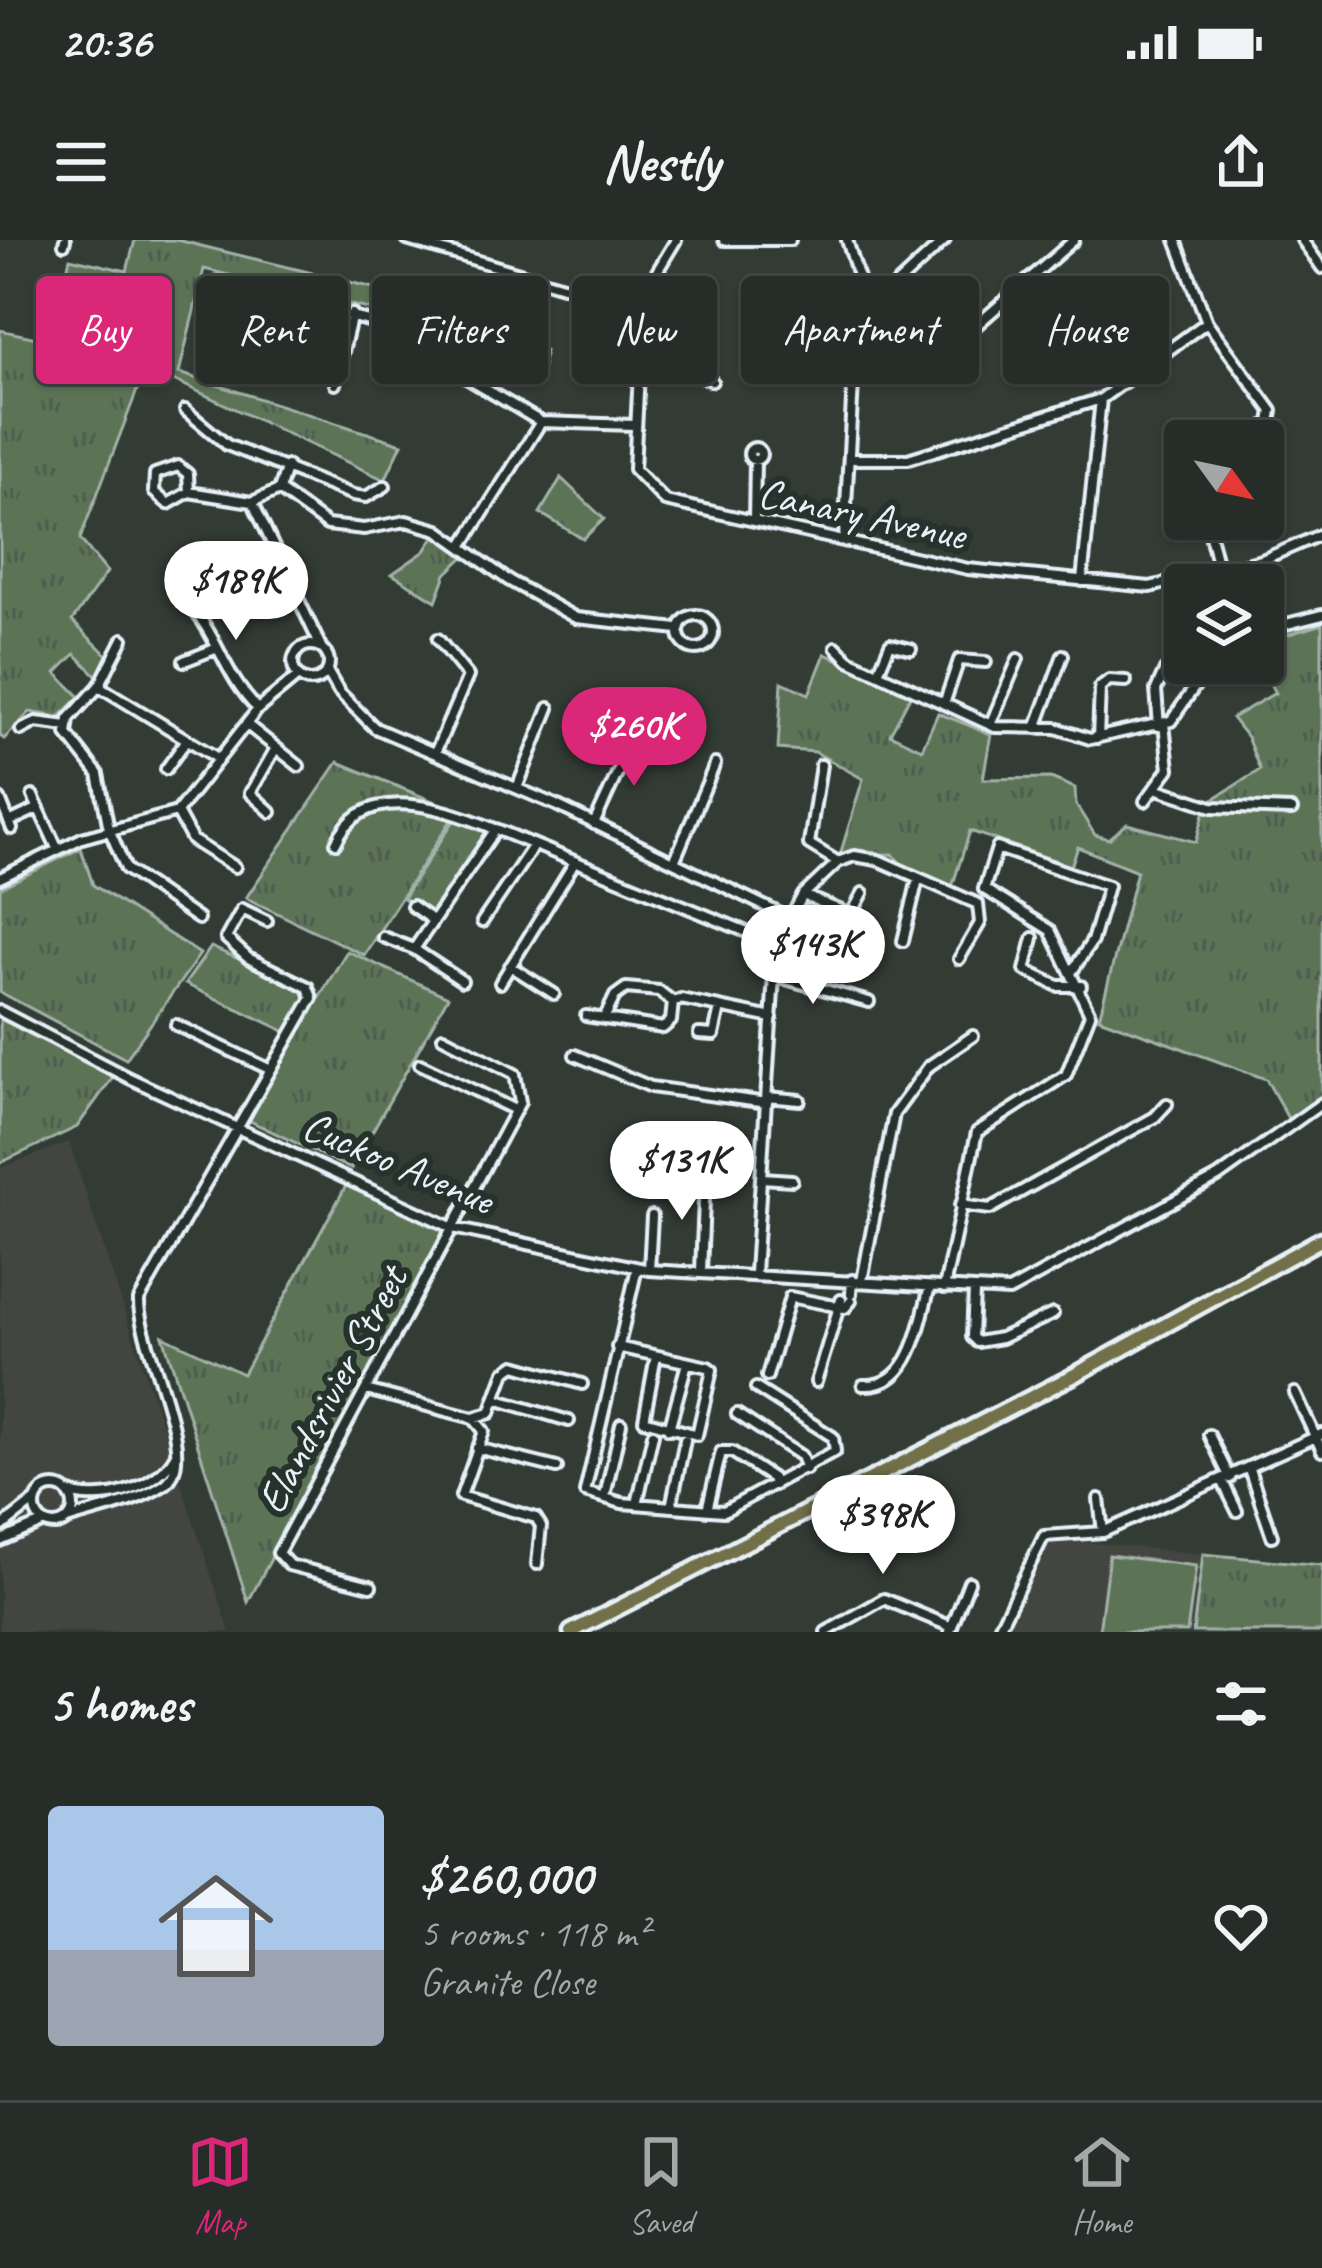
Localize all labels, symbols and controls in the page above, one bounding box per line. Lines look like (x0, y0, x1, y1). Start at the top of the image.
text: 20:36 (60, 14, 151, 71)
text: Nestly (603, 128, 719, 196)
icon: menu (48, 129, 114, 195)
icon: share (1208, 129, 1274, 195)
chip: Buy (36, 276, 172, 384)
chip: Rent (196, 276, 348, 384)
chip: Filters (372, 276, 548, 384)
chip: New (572, 276, 717, 384)
chip: Apartment (741, 276, 979, 384)
chip: House (1003, 276, 1169, 384)
north arrow (1164, 420, 1284, 540)
map controls (1164, 420, 1284, 684)
street label: Canary Avenue (754, 466, 973, 562)
pin: $189K (152, 541, 320, 643)
text: $189K (191, 555, 281, 604)
button: layers (1164, 564, 1284, 684)
pin: $260K (550, 687, 718, 789)
text: $260K (589, 701, 679, 750)
pin: $143K (729, 905, 897, 1007)
text: $143K (768, 919, 858, 968)
street label: Cuckoo Avenue (295, 1099, 503, 1228)
pin: $131K (598, 1121, 766, 1223)
text: $131K (637, 1135, 727, 1184)
street label: Elandsrivier Street (245, 1254, 421, 1522)
pin: $398K (799, 1475, 967, 1577)
text: $398K (838, 1489, 928, 1538)
icon: filters (1208, 1671, 1274, 1737)
text: 5 homes (48, 1672, 191, 1736)
text: $260,000 (420, 1845, 592, 1909)
icon: home (144, 1854, 288, 1998)
icon: heart (1208, 1893, 1274, 1959)
text: 5 rooms · 118 m² (420, 1909, 648, 1958)
text: Granite Close (420, 1958, 595, 2007)
tab: Map (187, 2129, 253, 2243)
tab: Saved (628, 2129, 694, 2243)
tab: Home (1069, 2129, 1135, 2243)

